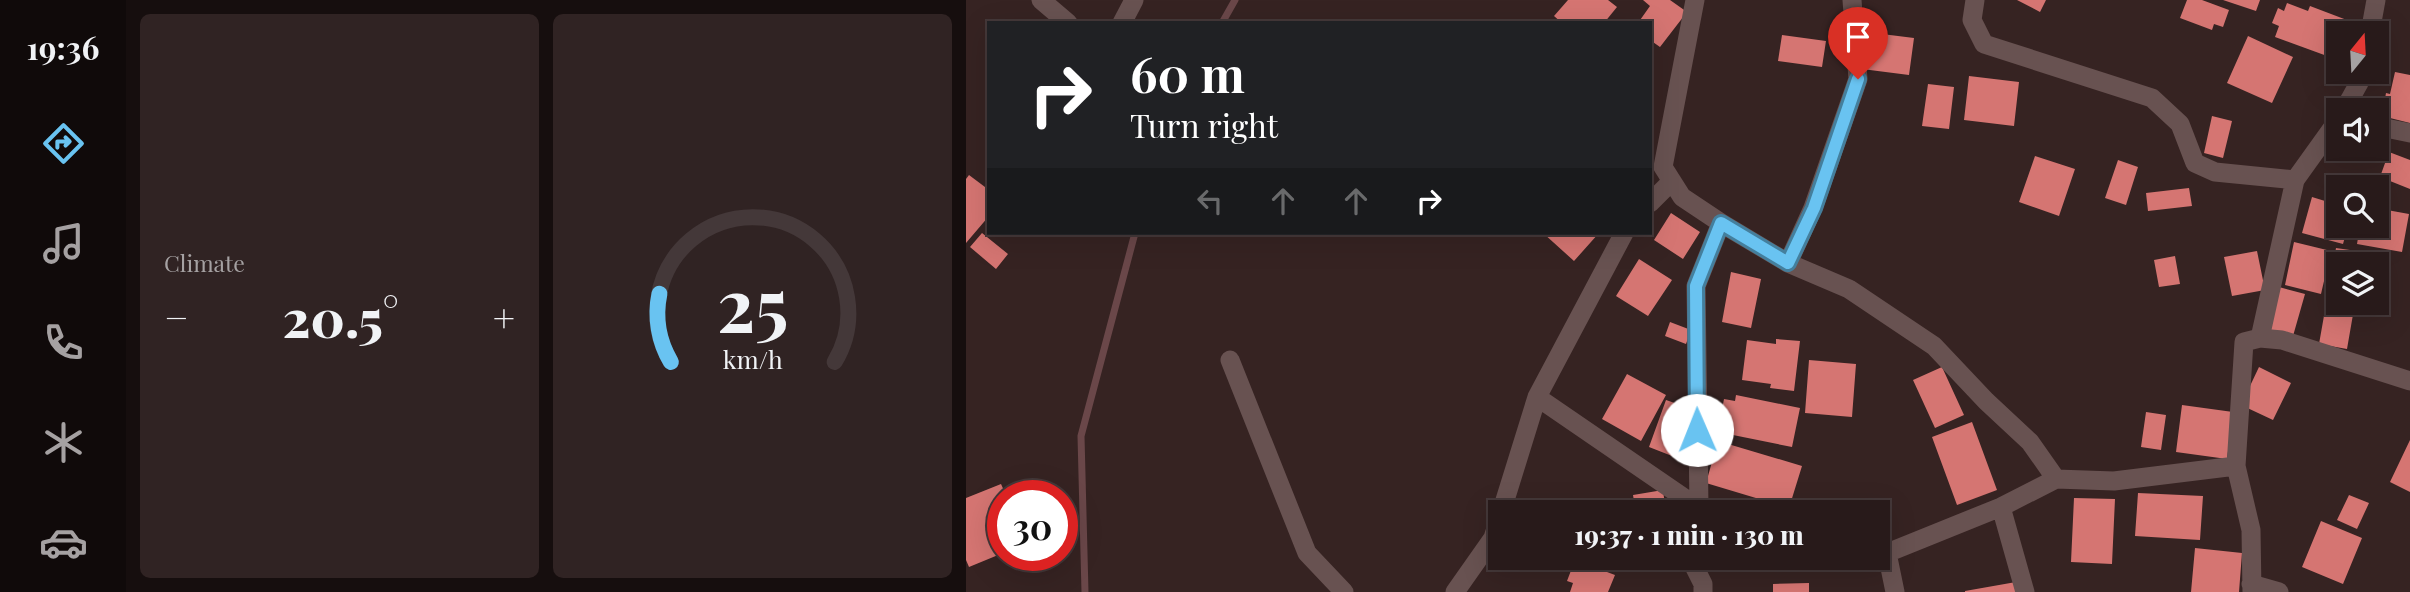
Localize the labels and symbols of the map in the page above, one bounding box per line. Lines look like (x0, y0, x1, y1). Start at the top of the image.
pin (1828, 7, 1888, 79)
north arrow (2326, 21, 2389, 84)
position arrow (1660, 393, 1734, 467)
speed limit sign: 30 (987, 480, 1078, 571)

